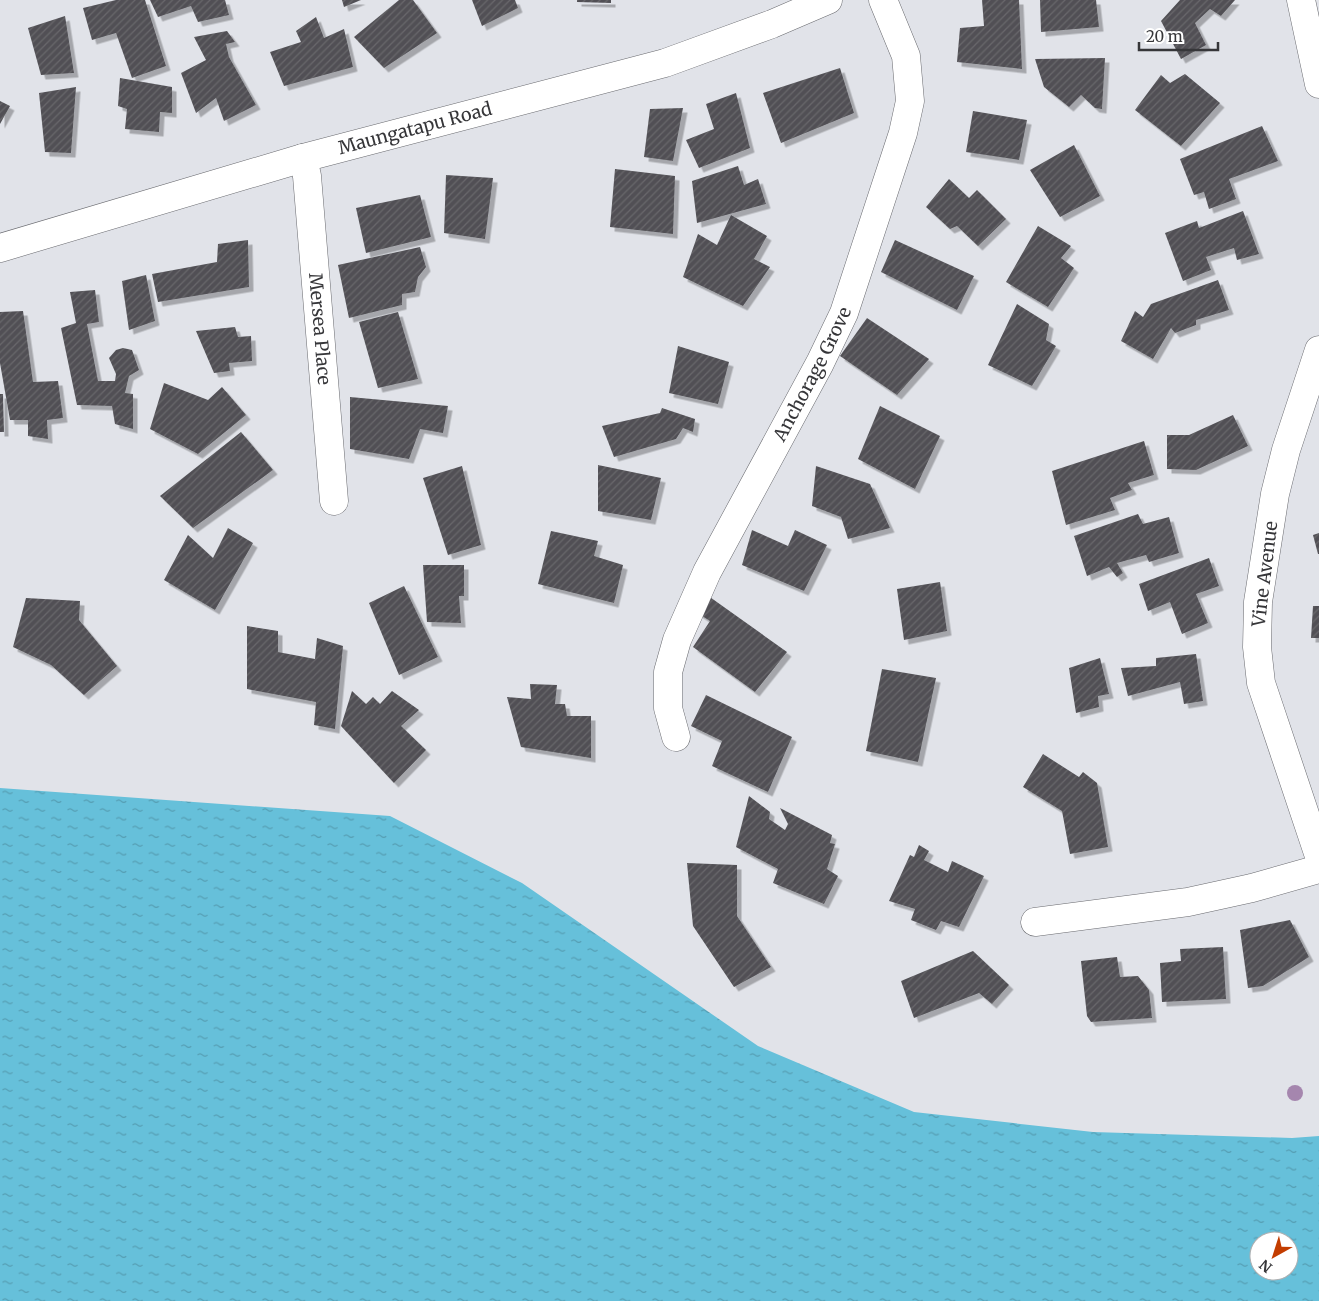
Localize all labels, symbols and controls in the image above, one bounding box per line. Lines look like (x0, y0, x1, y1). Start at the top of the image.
scale bar (1139, 20, 1218, 52)
text: 20 m (1146, 27, 1183, 46)
street label: Maungatapu Road (336, 97, 494, 159)
street label: Mersea Place (304, 272, 336, 386)
street label: Anchorage Grove (767, 304, 856, 446)
street label: Vine Avenue (1246, 520, 1282, 629)
north arrow (1249, 1231, 1299, 1281)
text: N (1256, 1256, 1276, 1277)

